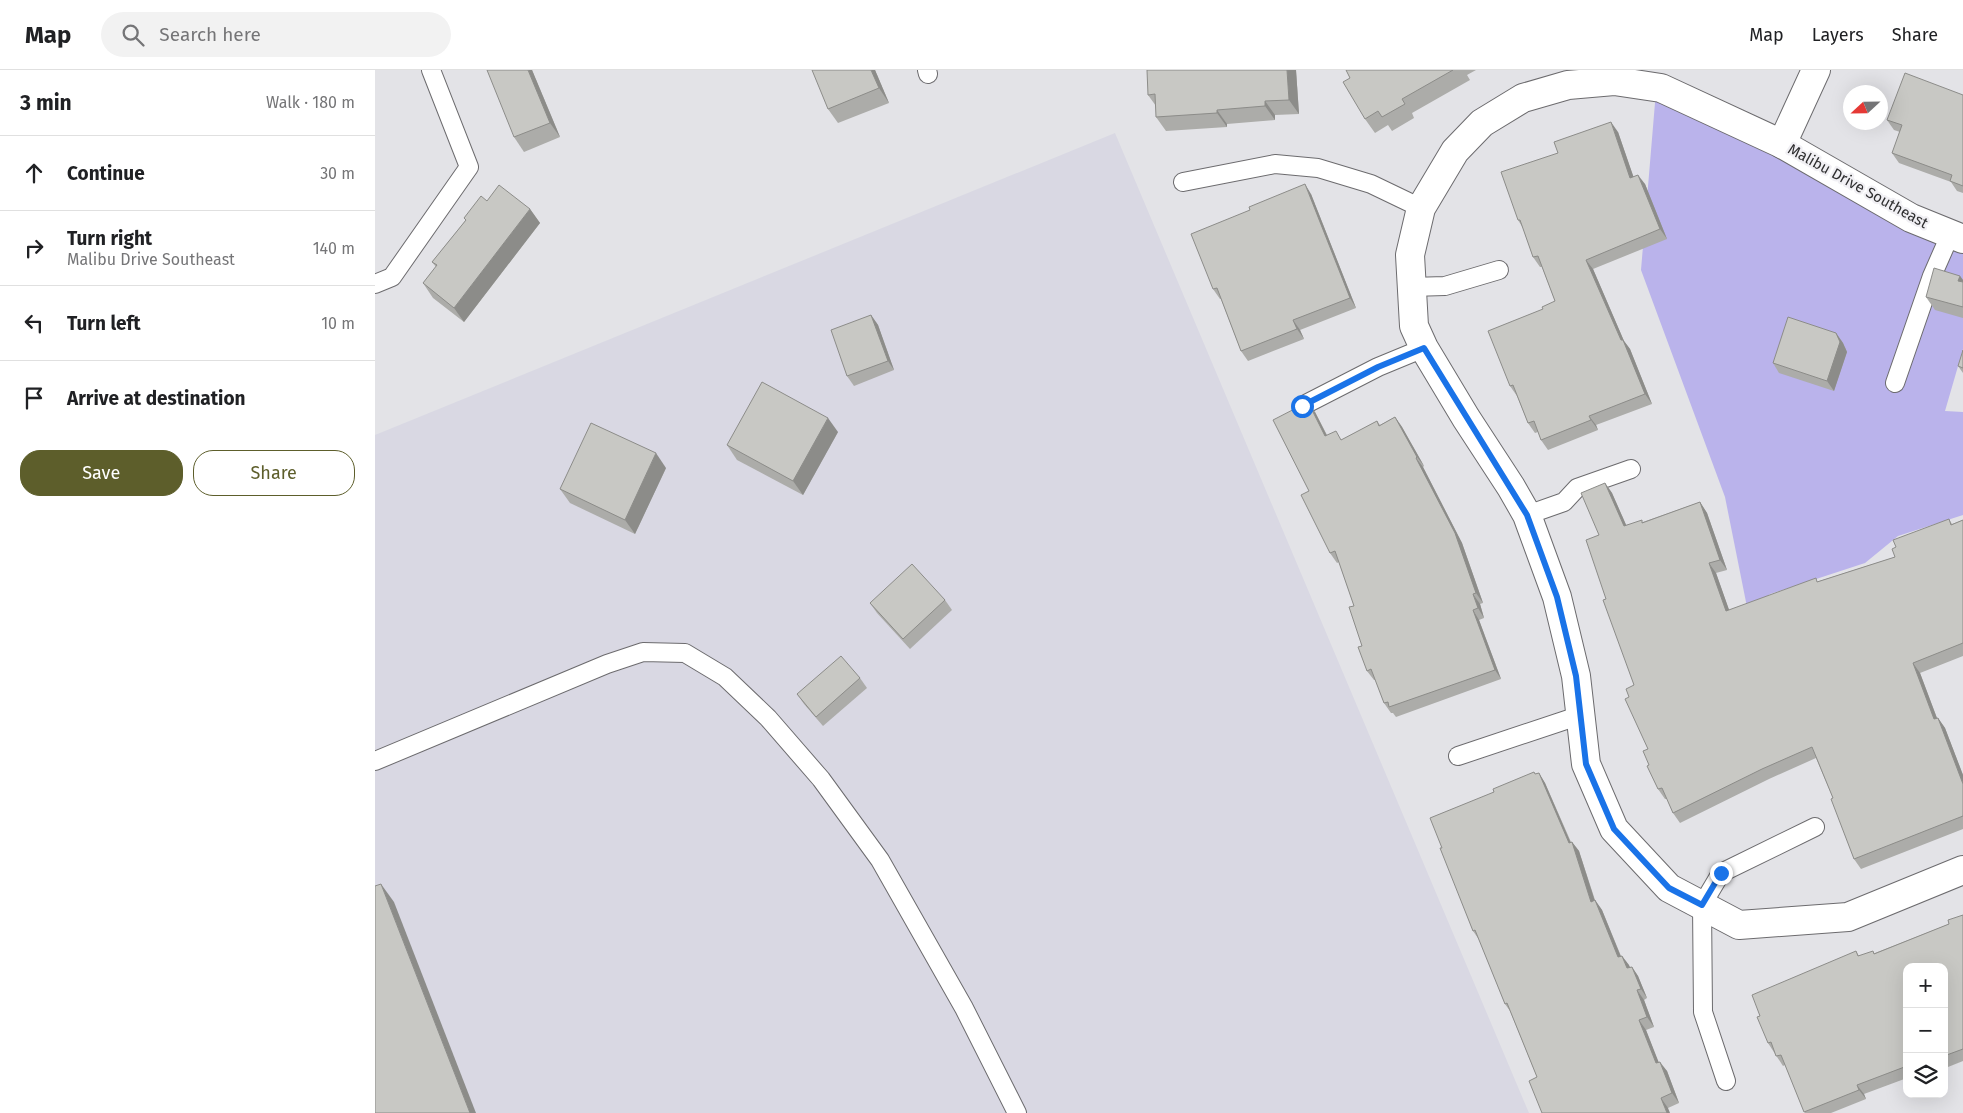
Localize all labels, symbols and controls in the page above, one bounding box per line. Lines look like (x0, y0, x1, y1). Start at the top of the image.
search box (101, 12, 451, 57)
text: Map (25, 21, 71, 49)
icon: search (119, 21, 147, 49)
text: Search here (159, 23, 261, 46)
text: Map (1749, 24, 1784, 46)
text: Layers (1812, 24, 1864, 46)
text: Share (1892, 24, 1938, 46)
north arrow (1843, 85, 1888, 130)
text: 3 min (20, 90, 72, 116)
text: Walk · 180 m (266, 93, 355, 112)
street label: Malibu Drive Southeast (1785, 140, 1932, 232)
icon: ahead (20, 159, 48, 187)
text: Continue (67, 162, 145, 185)
text: 30 m (320, 164, 355, 183)
text: Turn right (67, 227, 152, 250)
icon: right (20, 234, 48, 262)
text: 140 m (313, 239, 355, 258)
text: Malibu Drive Southeast (67, 250, 235, 269)
icon: left (20, 309, 48, 337)
text: Turn left (67, 312, 141, 335)
text: 10 m (321, 314, 355, 333)
icon: arrive (20, 384, 48, 412)
text: Arrive at destination (67, 387, 246, 410)
route start (1291, 395, 1314, 418)
button: Save (20, 450, 183, 496)
button: Share (193, 450, 355, 496)
route end (1710, 862, 1733, 885)
map controls (1903, 963, 1948, 1098)
button: + (1903, 963, 1948, 1008)
button: − (1903, 1008, 1948, 1053)
button: layers (1903, 1053, 1948, 1098)

